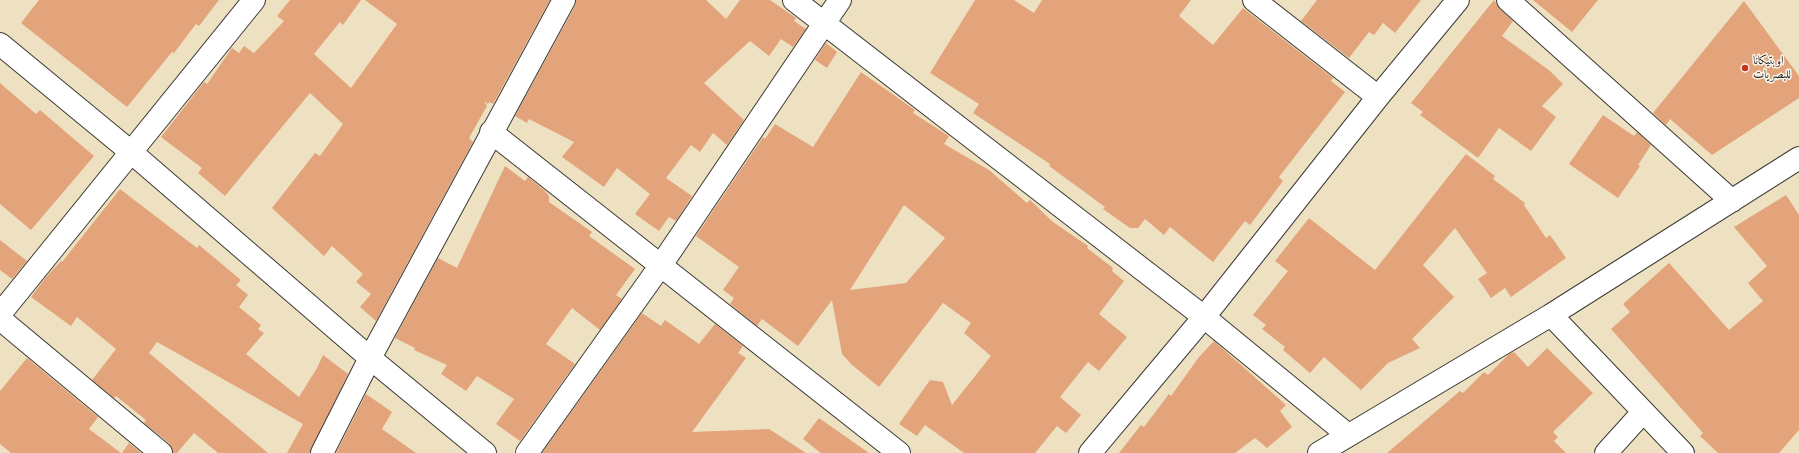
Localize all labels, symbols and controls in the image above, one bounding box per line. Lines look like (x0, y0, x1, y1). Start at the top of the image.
place label: اوبتيكانا للبصريات (1753, 54, 1791, 82)
marker: اوبتيكانا للبصريات (1740, 63, 1750, 73)

